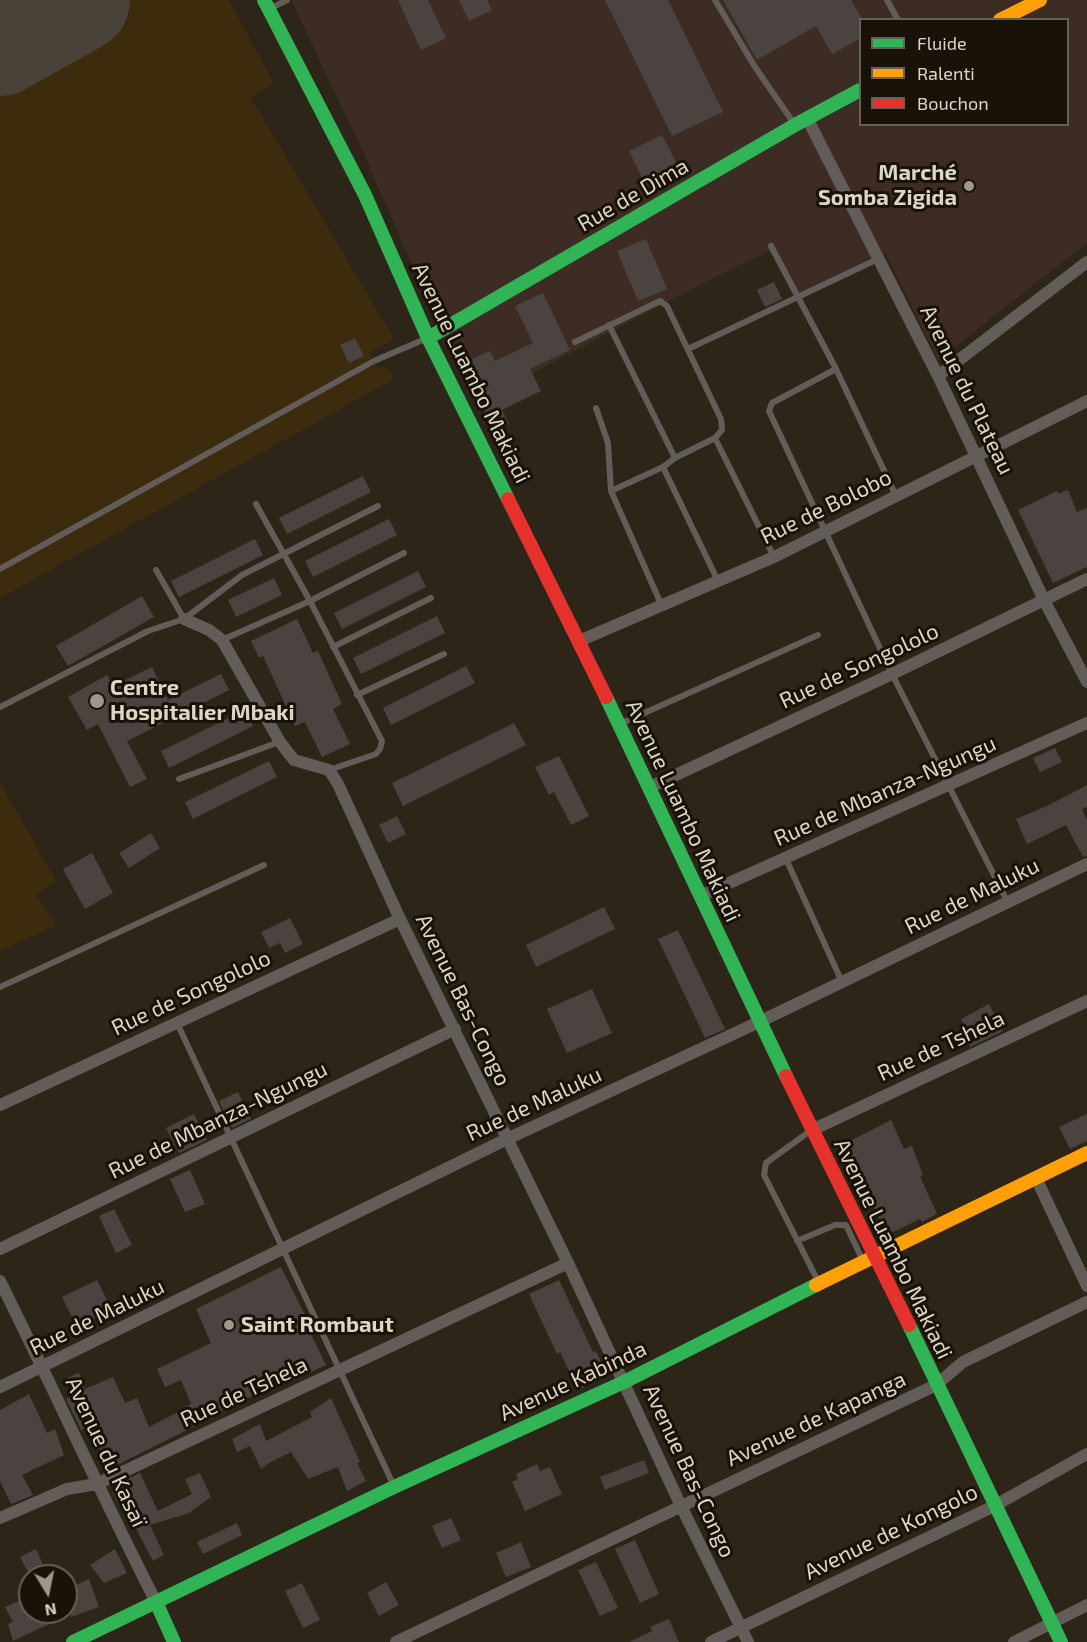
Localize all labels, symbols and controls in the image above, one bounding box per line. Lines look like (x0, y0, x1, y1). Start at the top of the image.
legend (859, 18, 1069, 126)
text: Fluide (917, 32, 967, 54)
text: Ralenti (917, 62, 975, 84)
text: Bouchon (917, 92, 989, 114)
street label: Rue de Dima (573, 153, 693, 237)
place label: Marché Somba Zigida (818, 160, 957, 212)
marker: Marché Somba Zigida (962, 179, 976, 193)
street label: Avenue Luambo Makiadi (406, 258, 536, 488)
street label: Avenue du Plateau (915, 301, 1019, 479)
street label: Rue de Bolobo (756, 464, 896, 550)
street label: Rue de Songololo (775, 618, 943, 714)
place label: Centre Hospitalier Mbaki (110, 675, 295, 726)
marker: Centre Hospitalier Mbaki (88, 692, 106, 710)
street label: Avenue Luambo Makiadi (620, 696, 746, 926)
street label: Rue de Mbanza-Ngungu (770, 730, 1000, 852)
street label: Rue de Maluku (900, 852, 1044, 940)
street label: Avenue Bas-Congo (410, 910, 516, 1090)
street label: Rue de Songololo (107, 945, 275, 1041)
street label: Rue de Tshela (873, 1005, 1009, 1087)
street label: Rue de Mbanza-Ngungu (104, 1056, 332, 1184)
street label: Rue de Maluku (462, 1061, 606, 1147)
street label: Avenue Luambo Makiadi (828, 1134, 958, 1364)
street label: Rue de Maluku (25, 1273, 169, 1361)
place label: Saint Rombaut (241, 1312, 394, 1338)
marker: Saint Rombaut (222, 1318, 236, 1332)
street label: Avenue Kabinda (495, 1335, 651, 1427)
street label: Rue de Tshela (176, 1351, 312, 1433)
street label: Avenue de Kapanga (722, 1366, 910, 1472)
street label: Avenue du Kasaï (60, 1373, 152, 1531)
street label: Avenue Bas-Congo (637, 1380, 741, 1562)
street label: Avenue de Kongolo (800, 1479, 982, 1585)
north arrow (18, 1564, 78, 1624)
text: N (44, 1600, 58, 1621)

